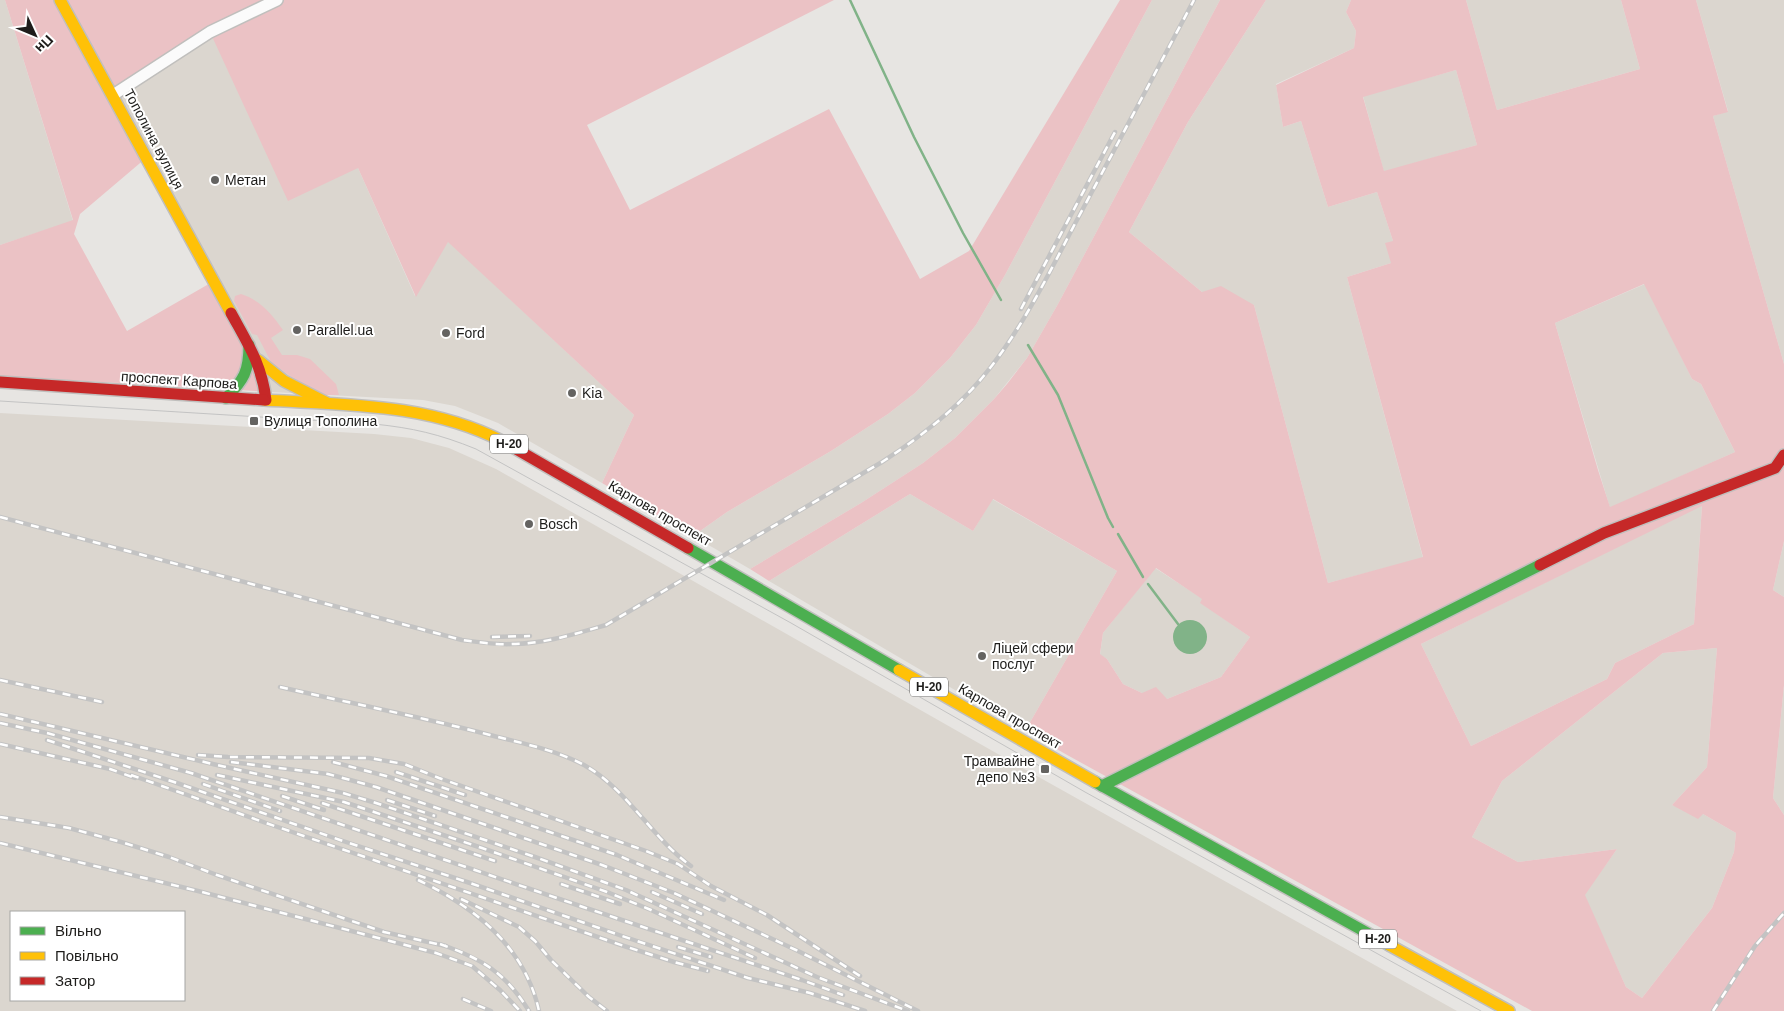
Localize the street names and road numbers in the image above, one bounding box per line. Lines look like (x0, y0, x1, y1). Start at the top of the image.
street label: Тополина вулиця (121, 86, 187, 192)
street label: проспект Карпова (120, 368, 238, 392)
road number: Н-20 (490, 434, 528, 454)
street label: Карпова проспект (606, 477, 715, 549)
road number: Н-20 (910, 678, 948, 696)
street label: Карпова проспект (956, 680, 1065, 752)
road number: Н-20 (1359, 930, 1397, 949)

